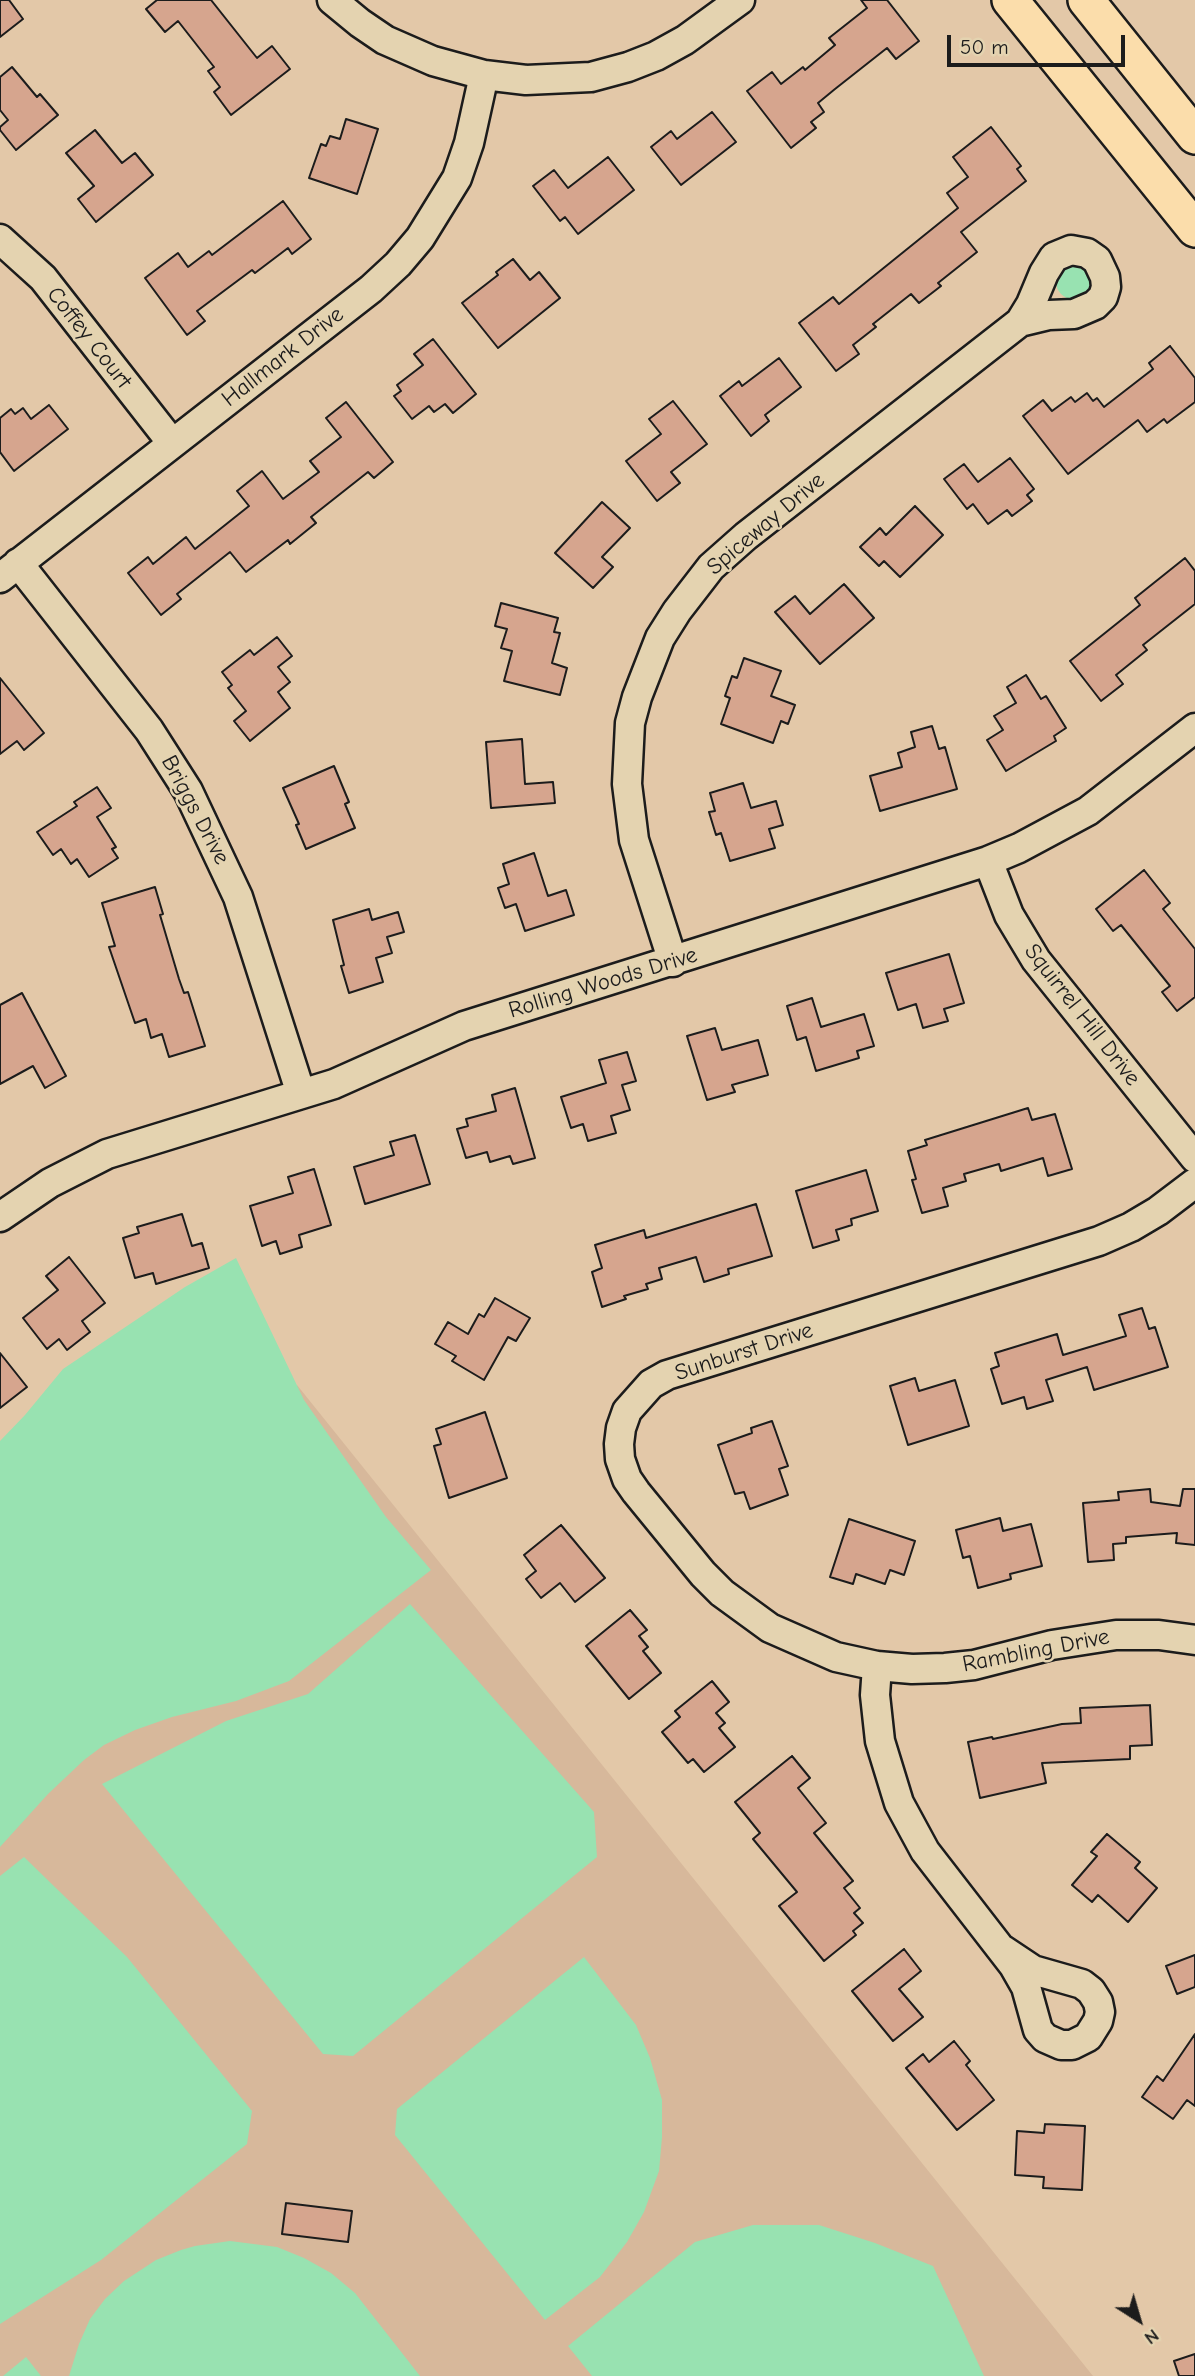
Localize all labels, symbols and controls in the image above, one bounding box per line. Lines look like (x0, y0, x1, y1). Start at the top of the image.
scale bar (950, 21, 1128, 65)
text: 50 m (960, 35, 1009, 59)
street label: Coffey Court (41, 281, 137, 395)
street label: Hallmark Drive (217, 301, 349, 413)
street label: Spiceway Drive (701, 467, 831, 581)
street label: Briggs Drive (155, 751, 235, 869)
street label: Squirrel Hill Drive (1018, 938, 1146, 1092)
street label: Rolling Woods Drive (505, 941, 701, 1025)
street label: Sunburst Drive (671, 1317, 817, 1387)
street label: Rambling Drive (960, 1623, 1112, 1679)
north arrow (1104, 2285, 1174, 2355)
text: N (1140, 2324, 1163, 2349)

